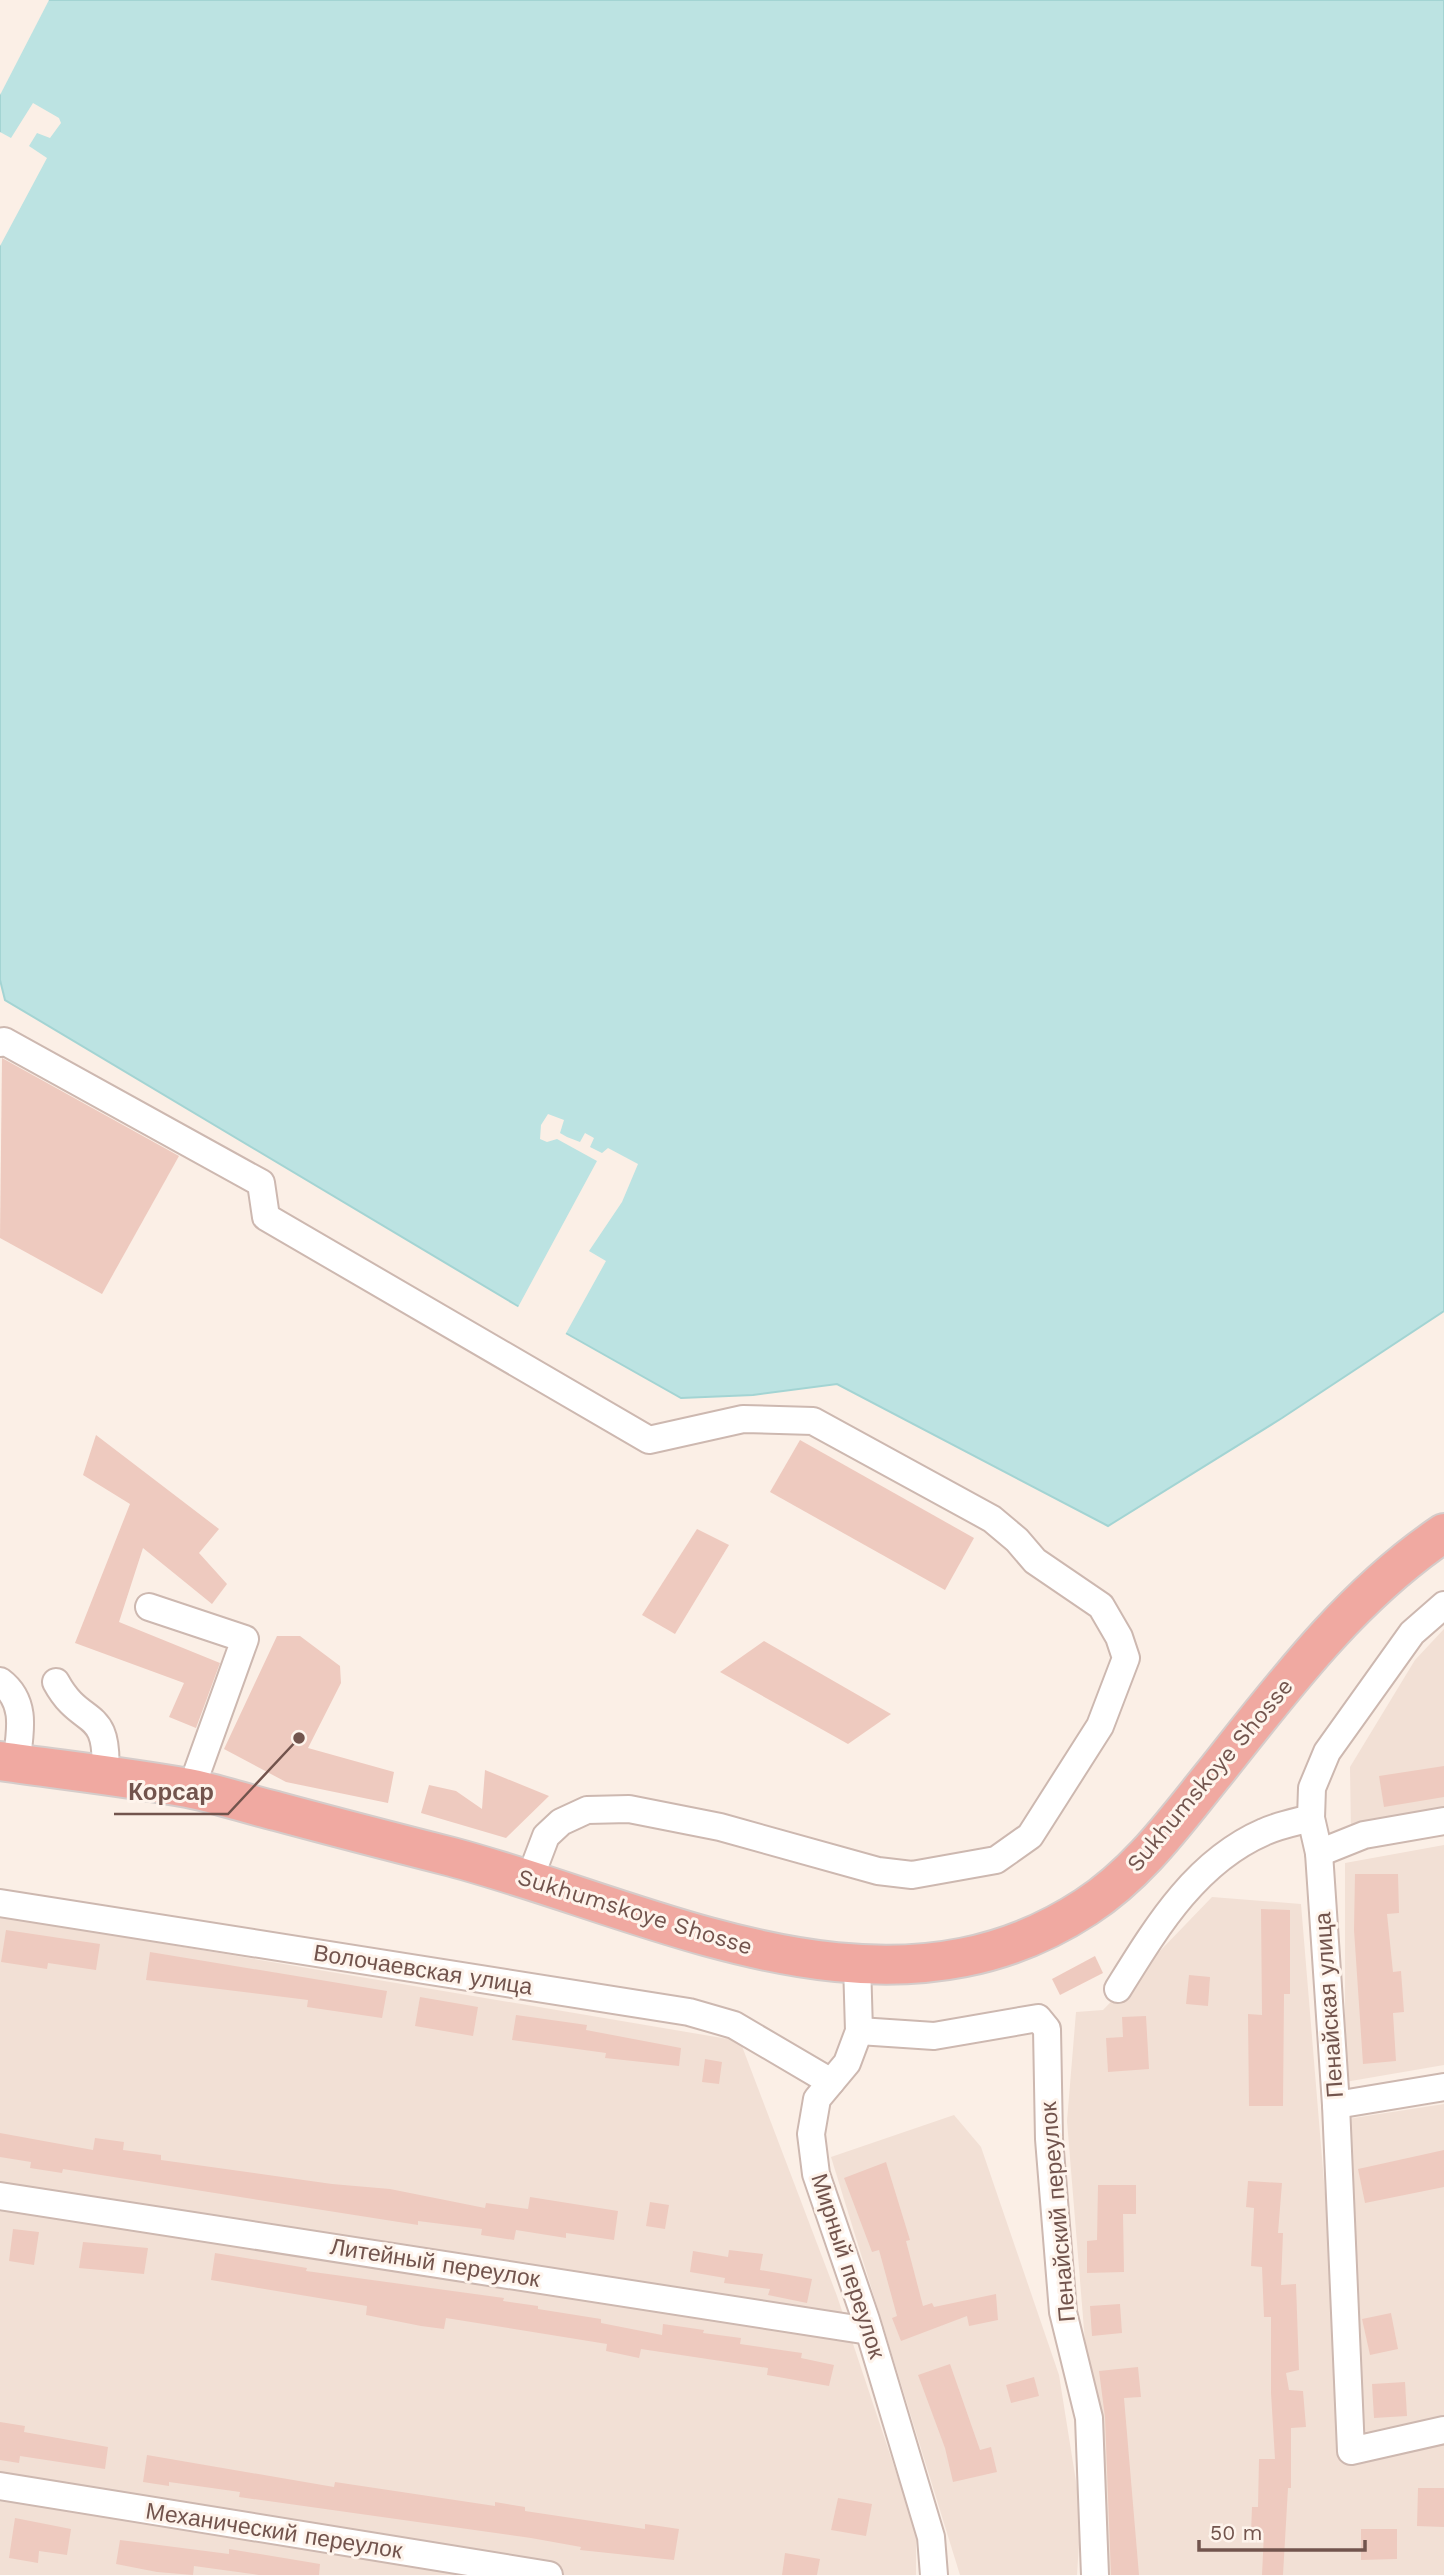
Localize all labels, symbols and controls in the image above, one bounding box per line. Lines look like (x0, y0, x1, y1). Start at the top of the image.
street label: Sukhumskoye Shosse (1121, 1673, 1299, 1877)
callout: Корсар (114, 1769, 228, 1814)
text: Корсар (128, 1778, 214, 1806)
street label: Sukhumskoye Shosse (515, 1863, 755, 1961)
street label: Пенайская улица (1309, 1911, 1349, 2099)
street label: Волочаевская улица (311, 1939, 535, 2001)
street label: Пенайский переулок (1035, 2100, 1081, 2323)
street label: Мирный переулок (805, 2170, 891, 2363)
street label: Литейный переулок (328, 2233, 543, 2293)
street label: Механический переулок (144, 2497, 405, 2565)
scale bar (1199, 2508, 1365, 2552)
text: 50 m (1210, 2520, 1262, 2545)

